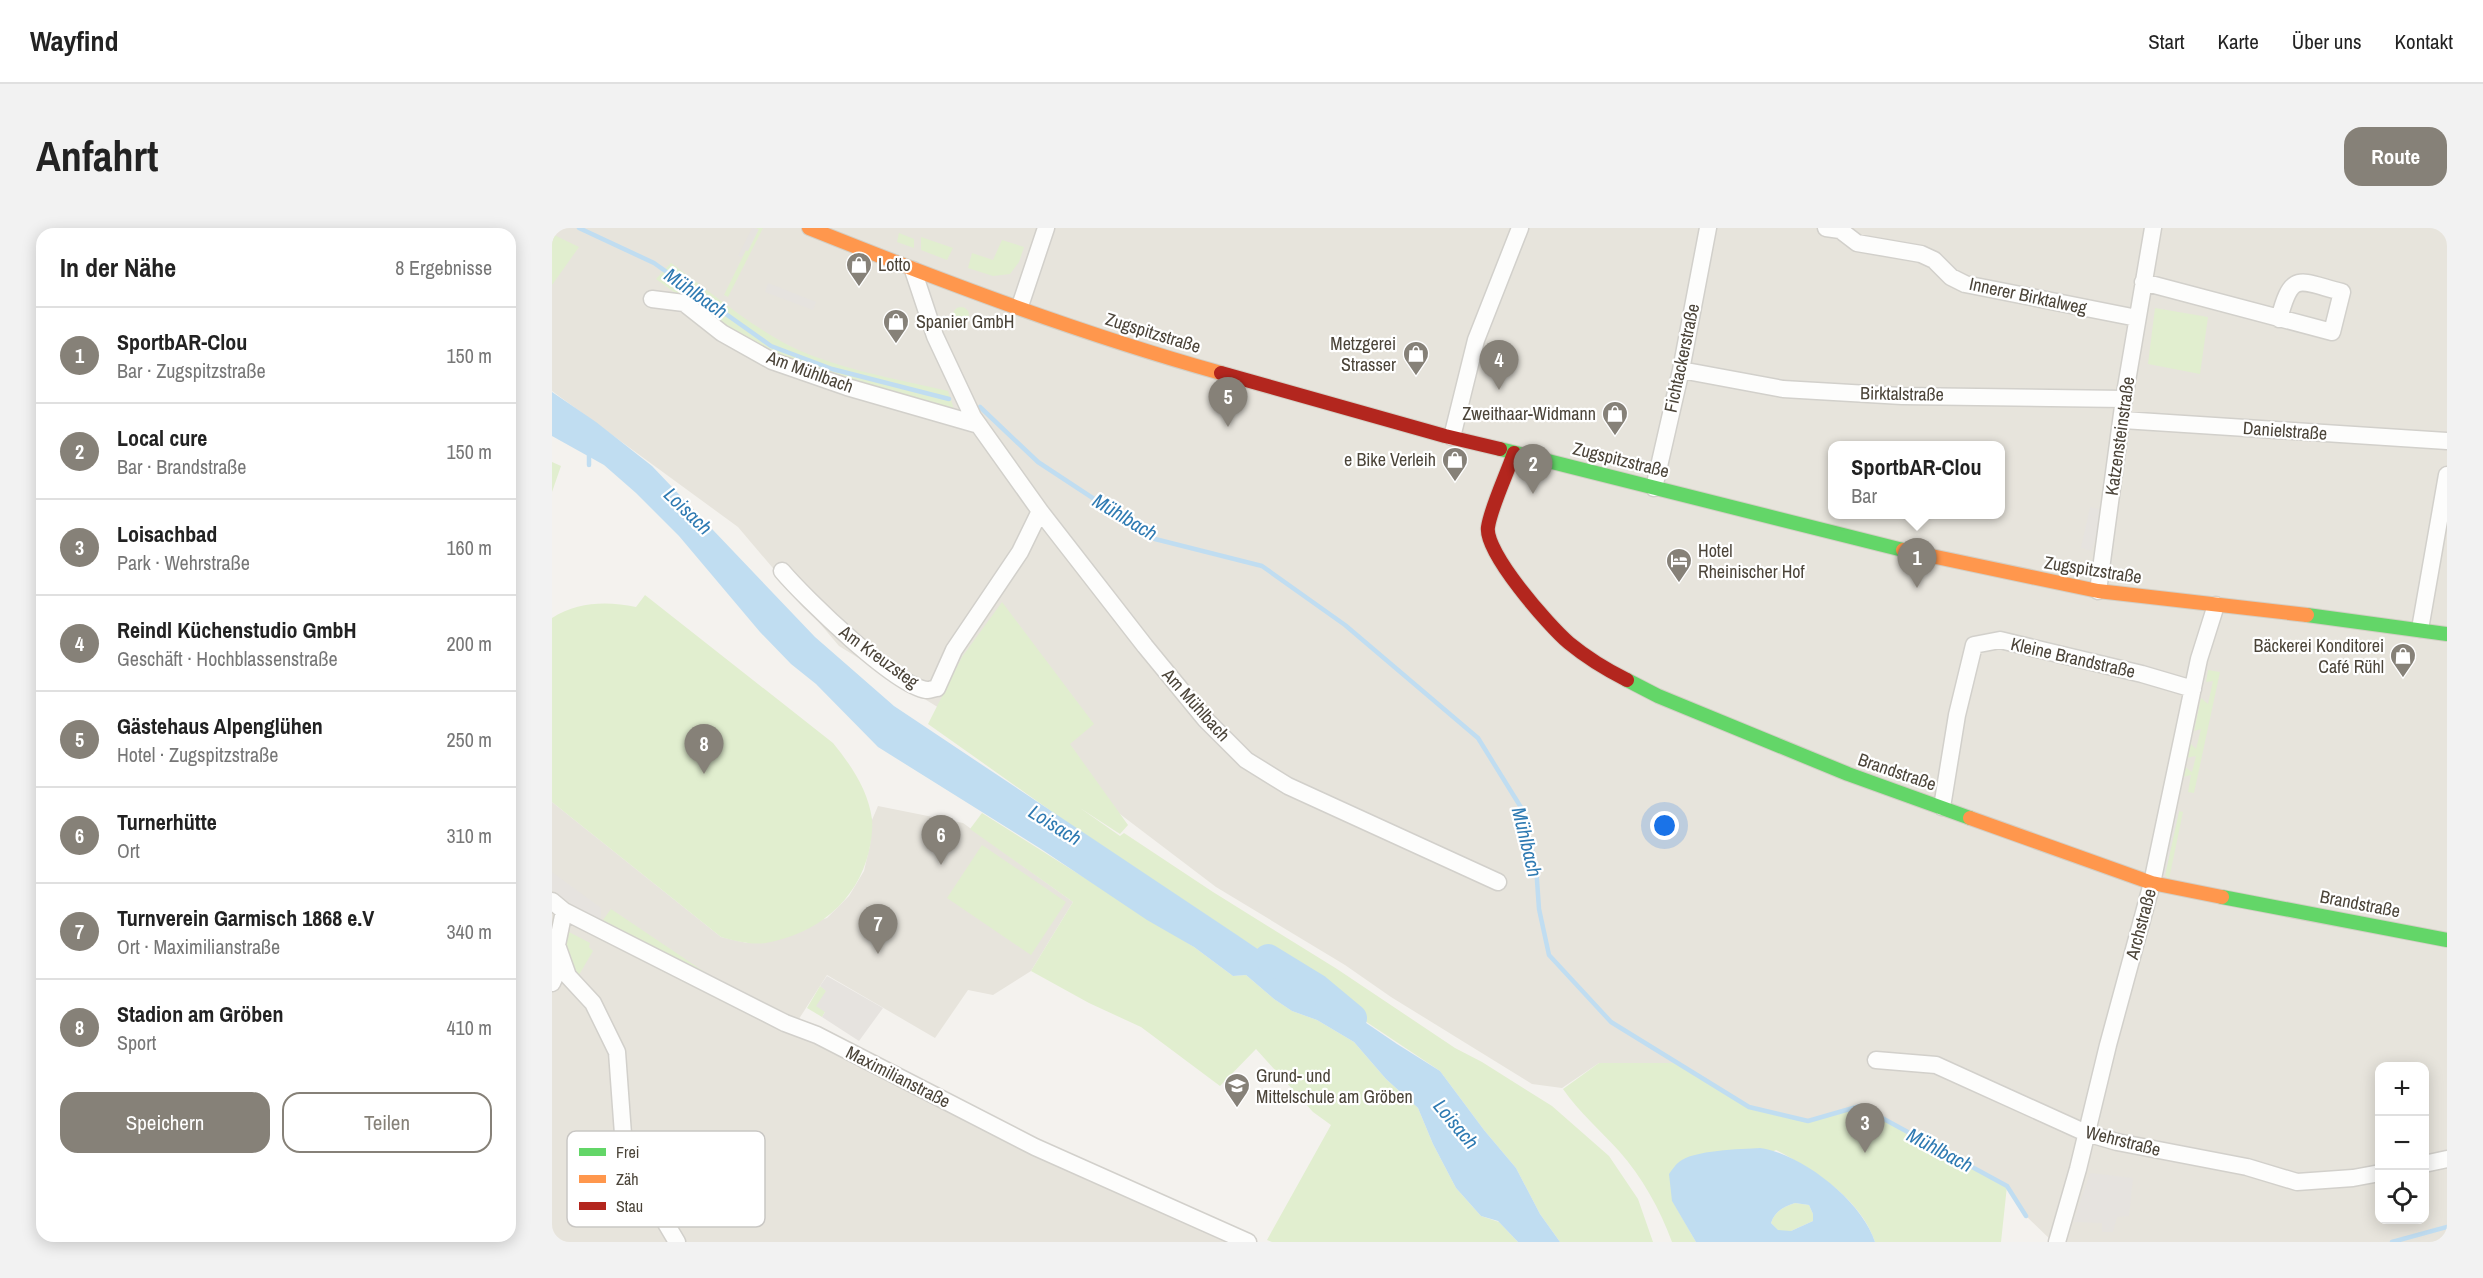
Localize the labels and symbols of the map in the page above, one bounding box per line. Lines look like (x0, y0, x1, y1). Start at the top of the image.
shop icon: Lotto (844, 250, 874, 288)
place label: Lotto (878, 252, 911, 277)
water label: Mühlbach (659, 261, 733, 324)
street label: Innerer Birktalweg (1967, 271, 2090, 320)
street label: Fichtackerstraße (1658, 301, 1705, 415)
street label: Zugspitzstraße (1102, 306, 1204, 359)
shop icon: Spanier GmbH (881, 307, 911, 345)
place label: Spanier GmbH (916, 309, 1014, 334)
place label: Metzgerei Strasser (1330, 331, 1396, 377)
shop icon: Metzgerei Strasser (1401, 339, 1431, 377)
pin: 4 (1480, 340, 1518, 390)
street label: Am Mühlbach (763, 344, 857, 399)
street label: Katzensteinstraße (2099, 375, 2140, 497)
pin: 5 (1208, 378, 1248, 427)
street label: Birktalstraße (1860, 380, 1944, 407)
shop icon: Zweithaar-Widmann (1600, 399, 1630, 437)
place label: Zweithaar-Widmann (1462, 401, 1596, 426)
street label: Danielstraße (2242, 415, 2328, 446)
street label: Zugspitzstraße (1570, 435, 1672, 484)
pin: 2 (1514, 444, 1552, 494)
shop icon: e Bike Verleih (1440, 445, 1470, 483)
place label: e Bike Verleih (1344, 447, 1436, 472)
water label: Loisach (658, 481, 718, 540)
water label: Mühlbach (1088, 487, 1163, 546)
place label: Hotel Rheinischer Hof (1698, 538, 1806, 584)
pin: 1 (1898, 538, 1936, 588)
hotel icon: Hotel Rheinischer Hof (1664, 546, 1694, 584)
street label: Zugspitzstraße (2043, 549, 2144, 590)
street label: Am Kreuzsteg (834, 619, 925, 694)
street label: Kleine Brandstraße (2008, 631, 2138, 684)
place label: Bäckerei Konditorei Café Rühl (2254, 633, 2384, 679)
shop icon: Bäckerei Konditorei Café Rühl (2388, 641, 2418, 679)
street label: Am Mühlbach (1156, 662, 1236, 747)
pin: 8 (684, 724, 724, 774)
street label: Brandstraße (1855, 746, 1940, 797)
water label: Loisach (1024, 798, 1087, 851)
water label: Mühlbach (1506, 804, 1549, 880)
your location (1650, 811, 1679, 840)
pin: 6 (922, 816, 960, 865)
street label: Brandstraße (2318, 883, 2402, 924)
street label: Archstraße (2119, 886, 2162, 963)
pin: 7 (858, 904, 898, 954)
street label: Maximilianstraße (842, 1040, 955, 1114)
place label: Grund- und Mittelschule am Gröben (1256, 1063, 1413, 1109)
school or university icon: Grund- und Mittelschule am Gröben (1222, 1071, 1252, 1109)
water label: Loisach (1428, 1093, 1485, 1154)
pin: 3 (1846, 1104, 1884, 1153)
street label: Wehrstraße (2083, 1119, 2163, 1162)
water label: Mühlbach (1903, 1121, 1978, 1178)
legend (567, 1131, 765, 1227)
text: Frei (616, 1141, 639, 1163)
text: Zäh (616, 1168, 639, 1190)
text: Stau (616, 1195, 643, 1217)

